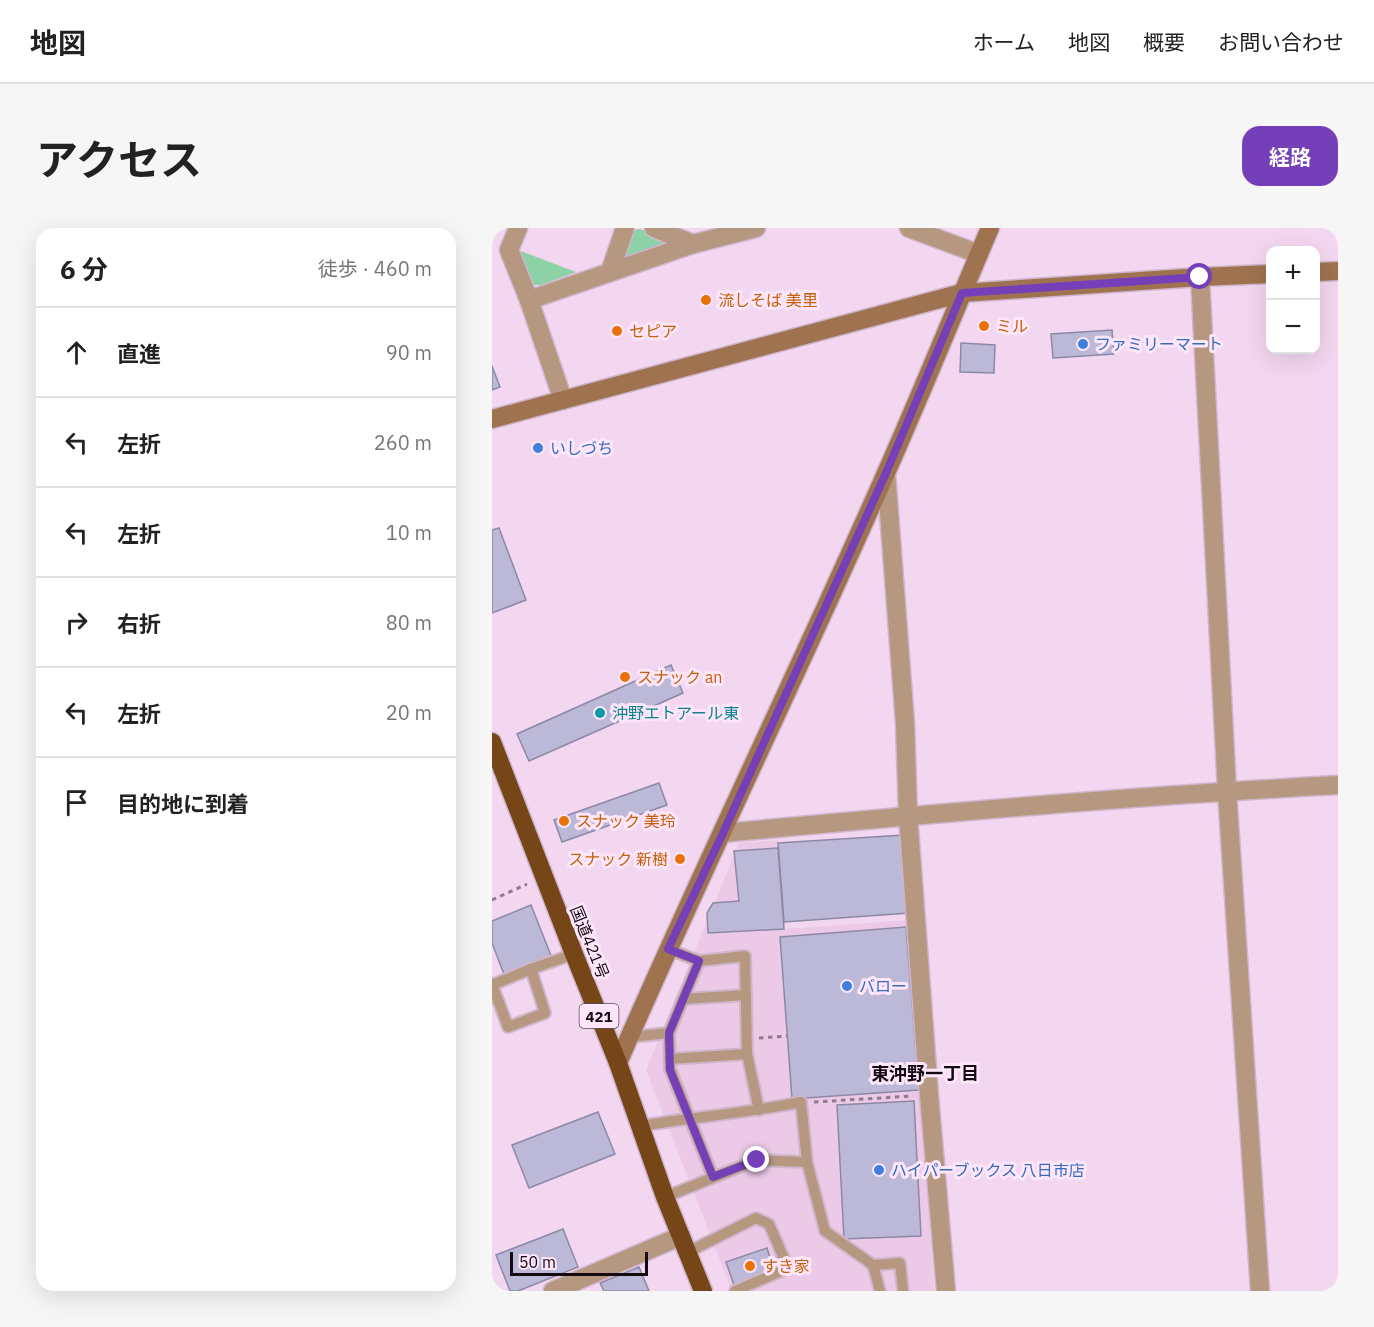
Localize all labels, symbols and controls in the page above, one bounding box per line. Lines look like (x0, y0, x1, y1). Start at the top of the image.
text: 地図 (30, 24, 86, 61)
text: ホーム (973, 28, 1035, 56)
text: 地図 (1068, 28, 1110, 56)
text: 概要 (1143, 28, 1185, 56)
text: お問い合わせ (1218, 28, 1344, 56)
button: 経路 (1242, 126, 1338, 186)
text: アクセス (36, 132, 202, 187)
map controls (1266, 246, 1320, 354)
button: + (1266, 246, 1320, 300)
text: 6 分 (60, 252, 108, 286)
text: 徒歩 · 460 m (318, 255, 432, 282)
route start (1186, 263, 1212, 289)
place label: 流しそば 美里 (718, 290, 818, 310)
marker: 流しそば 美里 (699, 293, 713, 307)
button: − (1266, 300, 1320, 354)
place label: ミル (996, 316, 1028, 336)
marker: ミル (977, 319, 991, 333)
place label: セピア (629, 321, 677, 341)
marker: セピア (610, 324, 624, 338)
place label: ファミリーマート (1095, 334, 1223, 354)
icon: ahead (60, 336, 93, 369)
marker: ファミリーマート (1076, 337, 1090, 351)
text: 直進 (117, 339, 161, 368)
text: 90 m (386, 339, 432, 366)
icon: left (60, 426, 93, 459)
text: 左折 (117, 429, 161, 458)
text: 260 m (374, 429, 432, 456)
place label: いしづち (550, 438, 613, 458)
marker: いしづち (531, 441, 545, 455)
icon: left (60, 516, 93, 549)
text: 左折 (117, 519, 161, 548)
text: 10 m (386, 519, 432, 546)
icon: right (60, 606, 93, 639)
text: 右折 (117, 609, 161, 638)
text: 80 m (386, 609, 432, 636)
place label: スナック an (637, 667, 722, 687)
marker: スナック an (618, 670, 632, 684)
icon: left (60, 696, 93, 729)
text: 左折 (117, 699, 161, 728)
text: 20 m (386, 699, 432, 726)
place label: 沖野エトアール東 (612, 703, 739, 723)
marker: 沖野エトアール東 (593, 706, 607, 720)
icon: arrive (60, 786, 93, 819)
text: 目的地に到着 (117, 789, 249, 818)
place label: スナック 美玲 (576, 811, 676, 831)
marker: スナック 美玲 (557, 814, 571, 828)
place label: スナック 新樹 (568, 849, 668, 869)
marker: スナック 新樹 (673, 852, 687, 866)
street label: 国道421号 (566, 903, 614, 981)
place label: バロー (859, 976, 907, 996)
marker: バロー (840, 979, 854, 993)
road number: 421 (580, 1004, 618, 1028)
district label: 東沖野一丁目 (871, 1062, 979, 1085)
route end (743, 1146, 769, 1172)
place label: ハイパーブックス 八日市店 (891, 1160, 1085, 1180)
marker: ハイパーブックス 八日市店 (872, 1163, 886, 1177)
scale bar (510, 1249, 648, 1276)
text: 50 m (519, 1252, 556, 1272)
place label: すき家 (762, 1256, 810, 1276)
marker: すき家 (743, 1259, 757, 1273)

